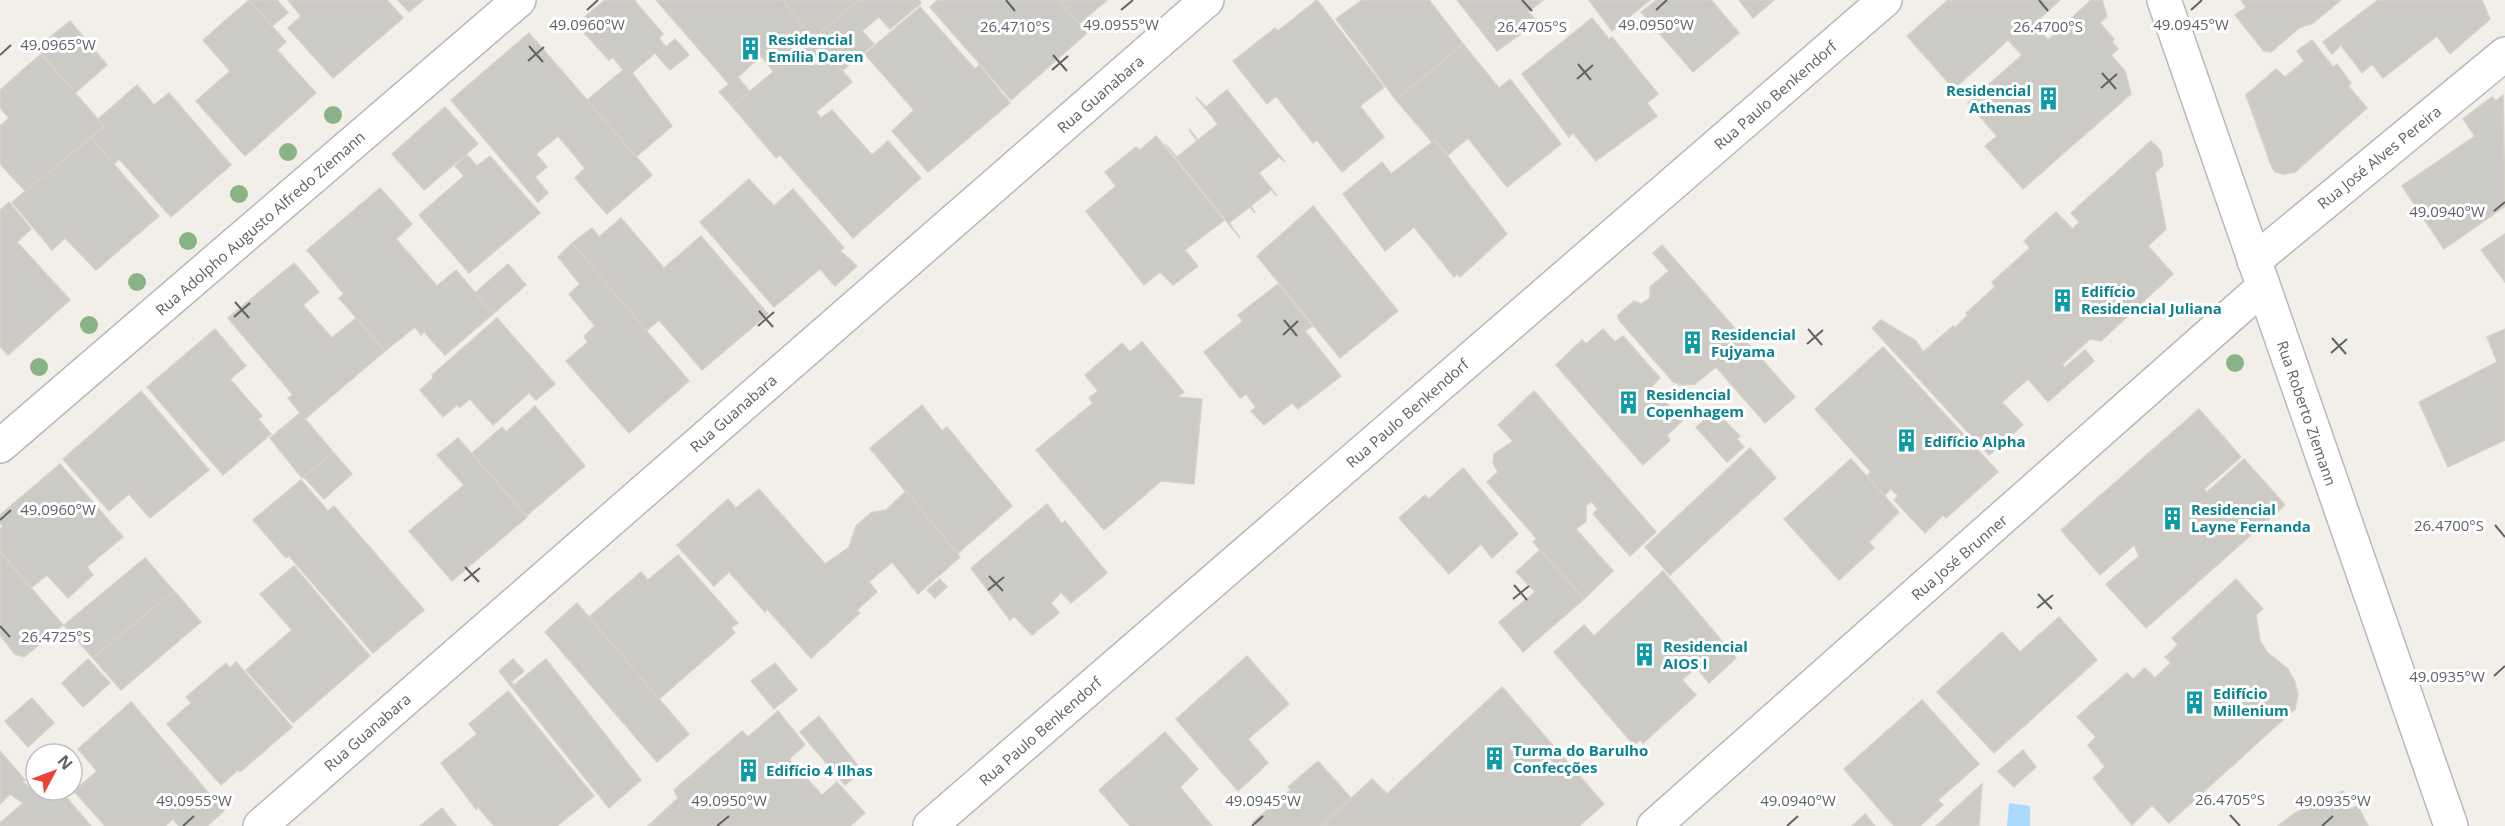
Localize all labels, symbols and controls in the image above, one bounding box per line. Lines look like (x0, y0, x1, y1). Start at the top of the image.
text: 49.0960°W (549, 14, 625, 34)
text: 49.0955°W (1083, 14, 1159, 34)
text: 49.0950°W (1618, 14, 1694, 34)
text: 49.0945°W (2153, 14, 2229, 34)
text: 26.4710°S (980, 16, 1050, 36)
text: 26.4705°S (1497, 16, 1567, 36)
text: 26.4700°S (2013, 16, 2083, 36)
place label: Residencial Emília Daren (768, 29, 864, 66)
text: 49.0965°W (20, 34, 96, 54)
building icon: Residencial Emília Daren (737, 35, 763, 61)
street label: Rua Paulo Benkendorf (1710, 36, 1841, 154)
street label: Rua Guanabara (1052, 51, 1148, 137)
place label: Residencial Athenas (1946, 80, 2031, 117)
building icon: Residencial Athenas (2036, 86, 2062, 112)
street label: Rua José Alves Pereira (2313, 101, 2445, 213)
street label: Rua Adolpho Augusto Alfredo Ziemann (151, 126, 369, 320)
text: 49.0940°W (2409, 201, 2485, 221)
place label: Edifício Residencial Juliana (2081, 281, 2222, 318)
building icon: Edifício Residencial Juliana (2050, 287, 2076, 313)
place label: Residencial Fujyama (1711, 324, 1796, 361)
building icon: Residencial Fujyama (1680, 330, 1706, 356)
street label: Rua Roberto Ziemann (2273, 338, 2341, 488)
street label: Rua Paulo Benkendorf (1342, 354, 1473, 472)
street label: Rua Guanabara (685, 370, 781, 456)
place label: Residencial Copenhagem (1646, 384, 1744, 421)
building icon: Residencial Copenhagem (1615, 390, 1641, 416)
building icon: Edifício Alpha (1893, 428, 1919, 454)
place label: Edifício Alpha (1924, 431, 2026, 451)
text: 49.0960°W (20, 499, 96, 519)
place label: Residencial Layne Fernanda (2191, 499, 2311, 536)
building icon: Residencial Layne Fernanda (2160, 505, 2186, 531)
street label: Rua José Brunner (1907, 510, 2011, 604)
text: 26.4700°S (2414, 515, 2484, 535)
text: 26.4725°S (21, 626, 91, 646)
place label: Residencial AIOS I (1663, 636, 1748, 673)
building icon: Residencial AIOS I (1632, 642, 1658, 668)
text: 49.0935°W (2409, 666, 2485, 686)
street label: Rua Paulo Benkendorf (975, 672, 1106, 790)
place label: Edifício Millenium (2213, 683, 2289, 720)
street label: Rua Guanabara (319, 689, 415, 775)
building icon: Edifício Millenium (2182, 689, 2208, 715)
place label: Turma do Barulho Confecções (1513, 740, 1648, 777)
north arrow (24, 742, 84, 802)
building icon: Turma do Barulho Confecções (1482, 746, 1508, 772)
text: N (53, 750, 78, 774)
building icon: Edifício 4 Ilhas (735, 757, 761, 783)
place label: Edifício 4 Ilhas (766, 760, 873, 780)
text: 26.4705°S (2195, 789, 2265, 809)
text: 49.0955°W (156, 790, 232, 810)
text: 49.0950°W (691, 790, 767, 810)
text: 49.0945°W (1225, 790, 1301, 810)
text: 49.0940°W (1760, 790, 1836, 810)
text: 49.0935°W (2295, 790, 2371, 810)

